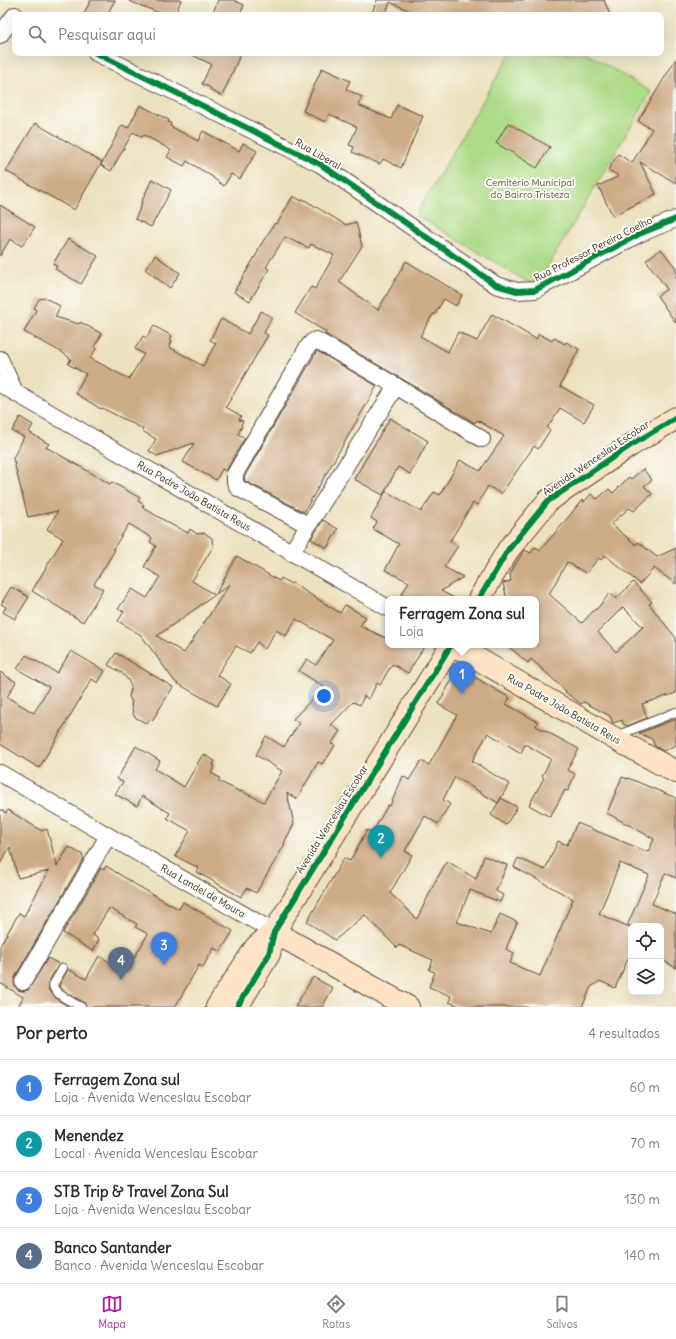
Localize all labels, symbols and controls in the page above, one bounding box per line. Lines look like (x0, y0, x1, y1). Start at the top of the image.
search box (12, 12, 664, 56)
icon: search (26, 23, 48, 45)
text: Pesquisar aqui (58, 25, 156, 44)
street label: Rua Liberal (293, 136, 343, 172)
park label: Cemitério Municipal do Bairro Tristeza (486, 176, 574, 201)
street label: Rua Professor Pereira Coelho (532, 213, 655, 285)
street label: Avenida Wenceslau Escobar (540, 417, 652, 499)
street label: Rua Padre João Batista Reus (135, 458, 254, 534)
popup (385, 596, 539, 648)
text: Ferragem Zona sul (399, 604, 525, 623)
text: Loja (399, 623, 424, 640)
pin: 1 (449, 661, 475, 694)
street label: Rua Padre João Batista Reus (505, 671, 624, 747)
your location (314, 686, 334, 706)
street label: Avenida Wenceslau Escobar (293, 762, 371, 876)
pin: 2 (368, 825, 394, 858)
street label: Rua Landel de Moura (158, 861, 248, 921)
map controls (628, 923, 664, 995)
button: locate (628, 923, 664, 959)
pin: 3 (151, 932, 177, 965)
pin: 4 (108, 947, 134, 980)
button: layers (628, 959, 664, 995)
text: Por perto (16, 1022, 87, 1044)
text: 4 resultados (588, 1025, 660, 1042)
text: Ferragem Zona sul (54, 1070, 180, 1089)
text: 1 (26, 1079, 32, 1096)
text: 60 m (629, 1079, 660, 1096)
text: Loja · Avenida Wenceslau Escobar (54, 1089, 251, 1106)
text: Menendez (54, 1126, 124, 1145)
text: 2 (25, 1135, 33, 1152)
text: 70 m (631, 1135, 660, 1152)
text: Local · Avenida Wenceslau Escobar (54, 1145, 258, 1162)
text: STB Trip & Travel Zona Sul (54, 1182, 229, 1201)
text: 3 (25, 1191, 33, 1208)
text: 130 m (624, 1191, 660, 1208)
text: Loja · Avenida Wenceslau Escobar (54, 1201, 251, 1218)
text: Banco Santander (54, 1238, 171, 1257)
text: 4 (25, 1247, 33, 1264)
text: 140 m (624, 1247, 660, 1264)
text: Banco · Avenida Wenceslau Escobar (54, 1257, 264, 1274)
tab: Mapa (98, 1293, 126, 1331)
tab: Rotas (322, 1293, 350, 1331)
tab: Salvos (546, 1293, 578, 1331)

